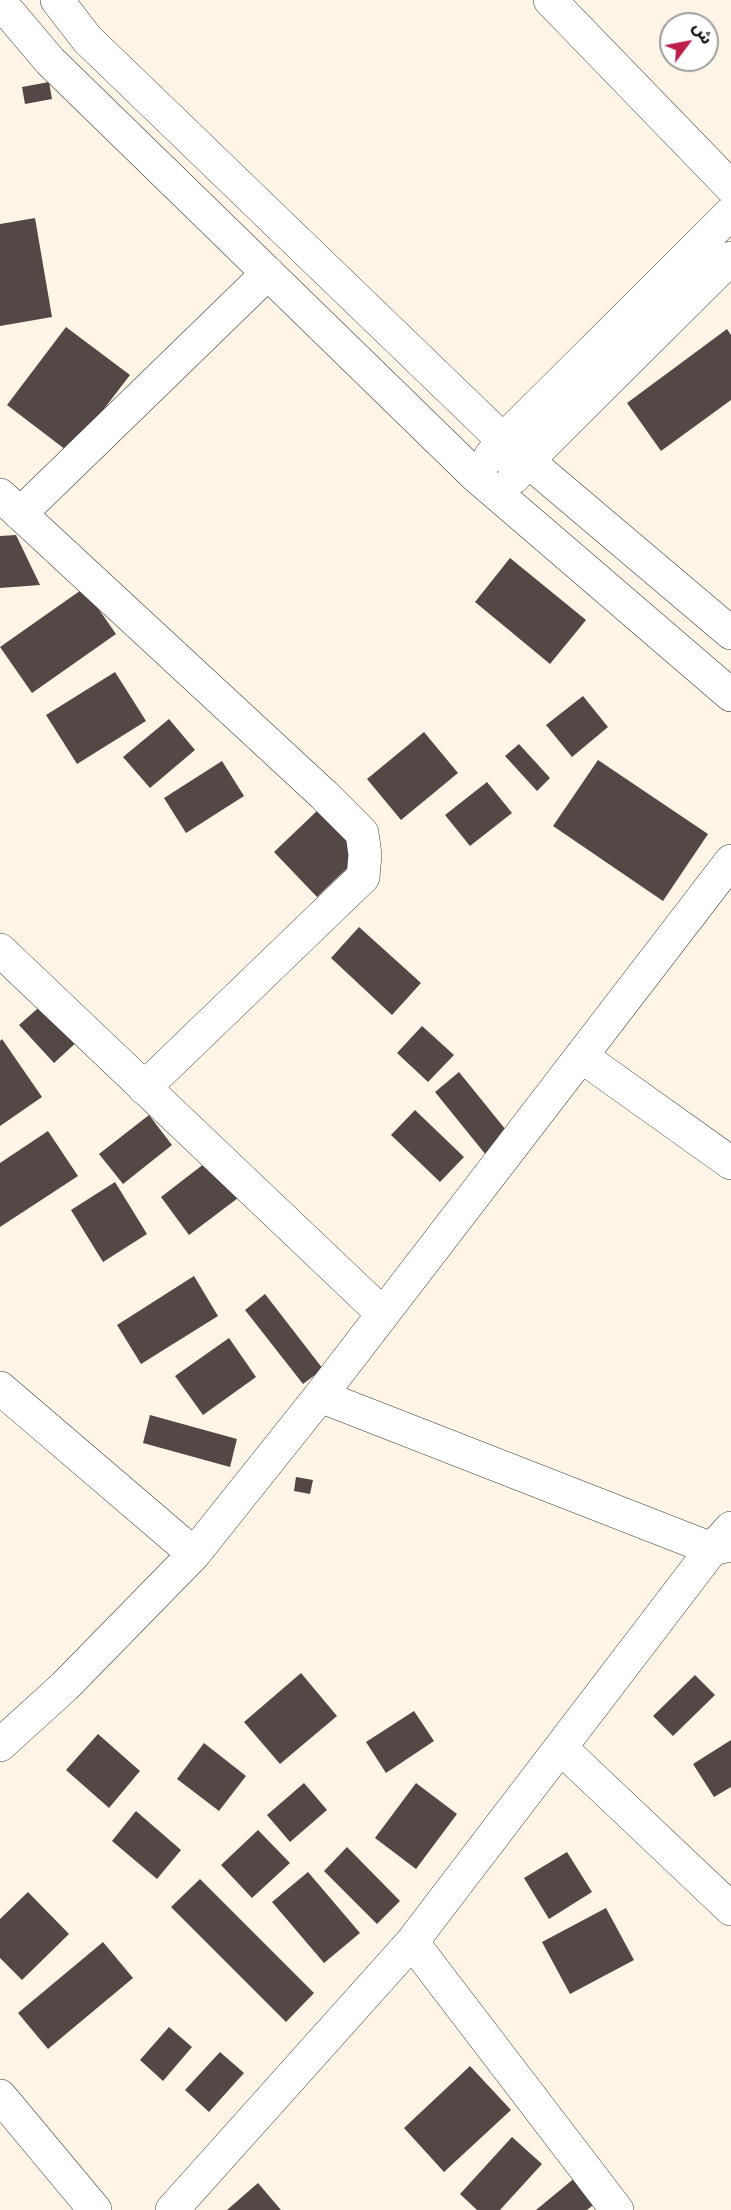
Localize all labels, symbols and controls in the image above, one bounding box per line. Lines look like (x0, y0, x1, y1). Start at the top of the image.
north arrow (659, 12, 719, 72)
text: ش (690, 19, 716, 47)

